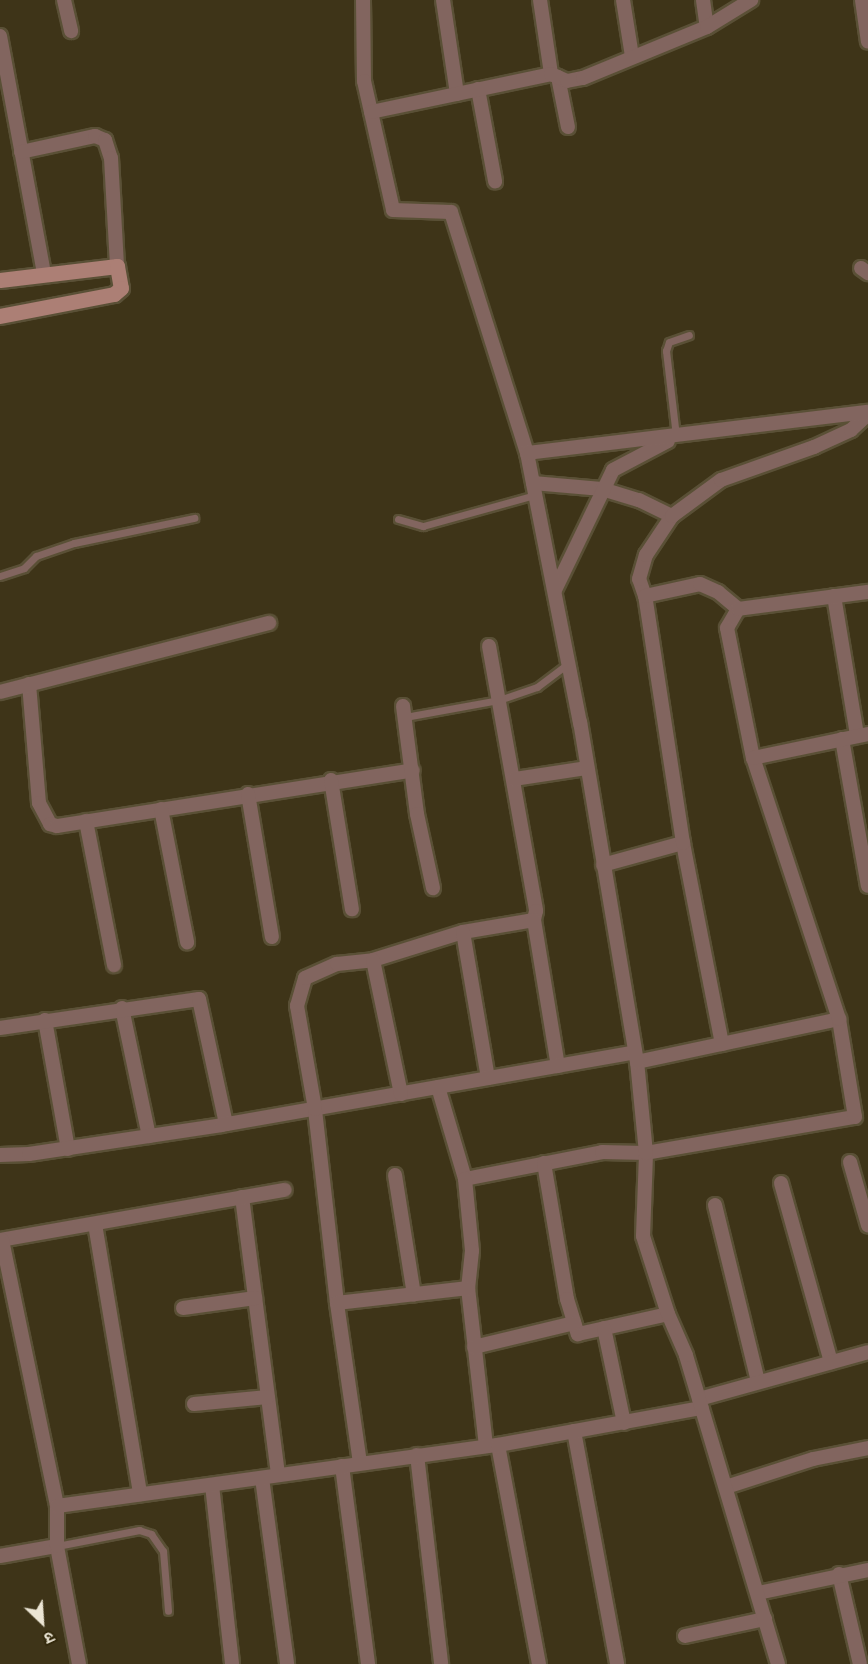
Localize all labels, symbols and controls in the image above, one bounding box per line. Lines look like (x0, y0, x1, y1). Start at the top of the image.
north arrow (12, 1592, 72, 1652)
text: उ (41, 1627, 58, 1649)

